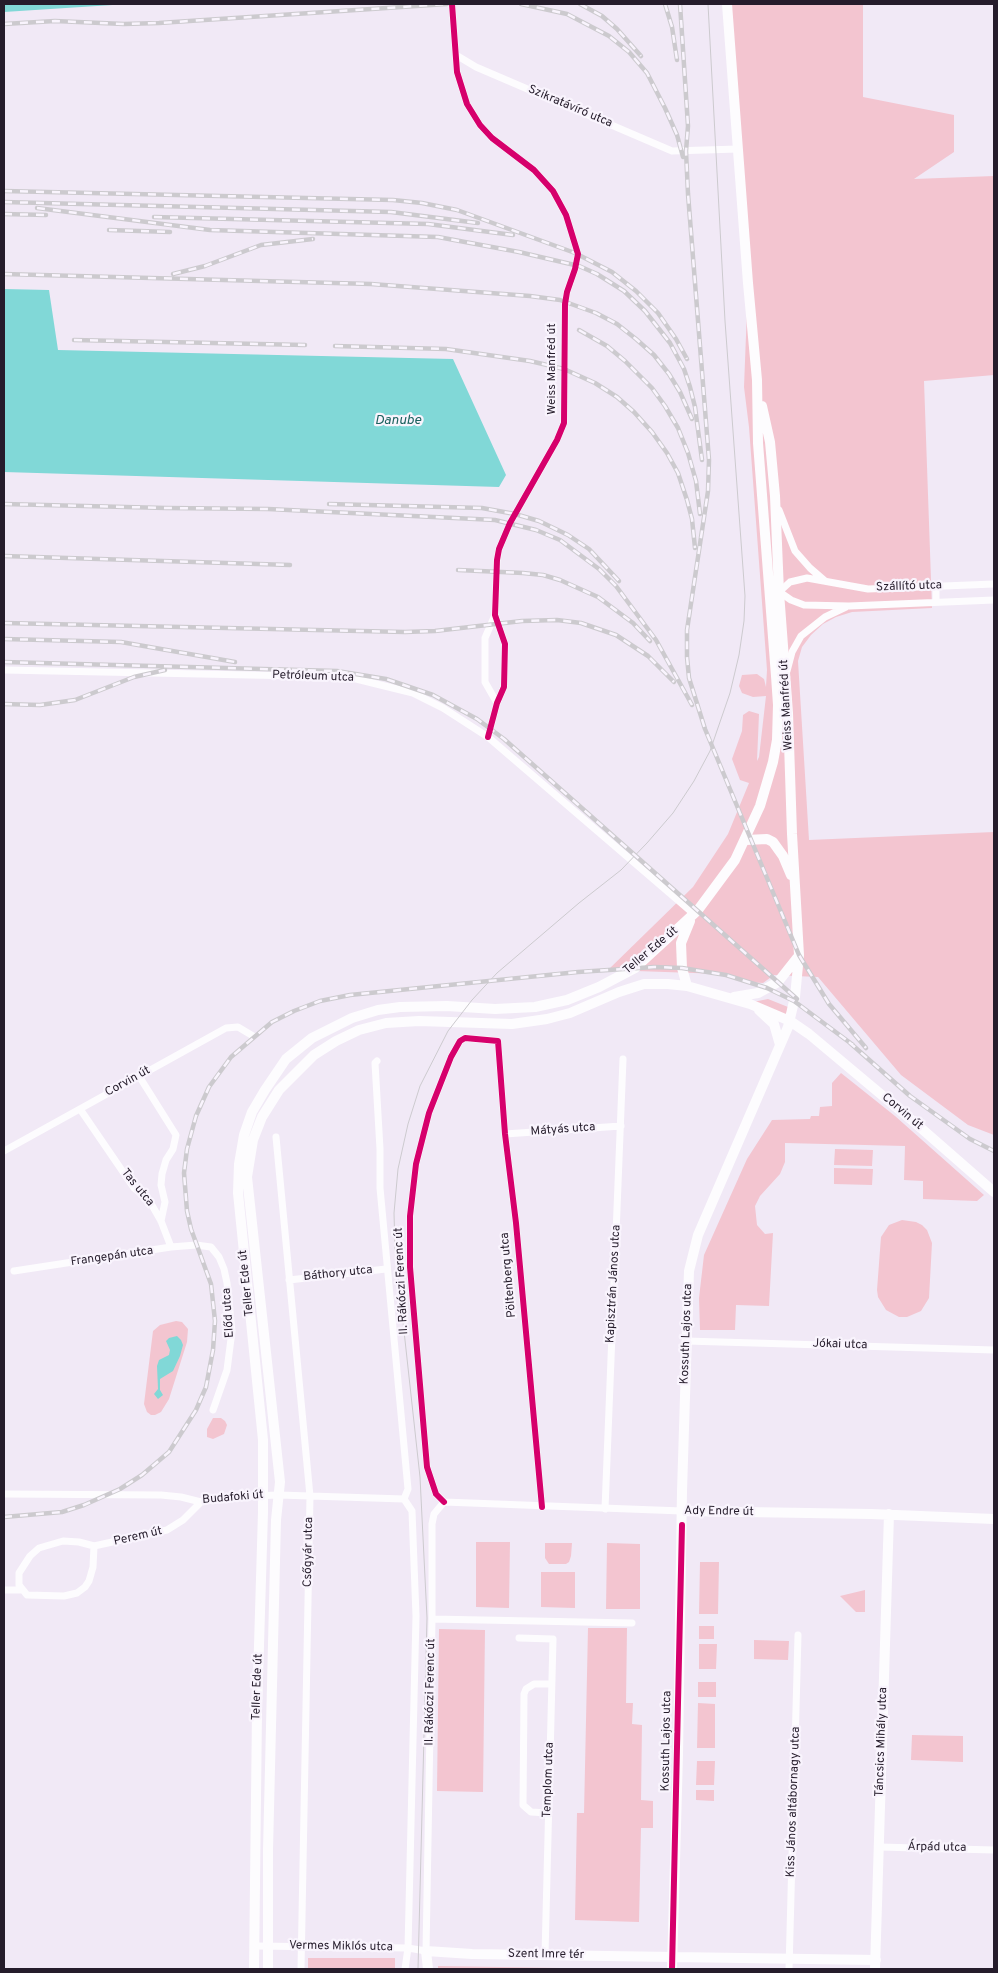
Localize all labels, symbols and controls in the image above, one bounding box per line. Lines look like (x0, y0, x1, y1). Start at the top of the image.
street label: Szikratávíró utca (526, 83, 614, 131)
street label: Weiss Manfréd út (546, 323, 560, 415)
water label: Danube (375, 413, 421, 429)
street label: Szállító utca (876, 579, 942, 595)
street label: Weiss Manfréd út (777, 659, 797, 751)
street label: Petróleum utca (272, 668, 354, 686)
street label: Teller Ede út (621, 924, 681, 978)
street label: Corvin út (103, 1064, 153, 1100)
street label: Corvin út (878, 1091, 926, 1133)
street label: Mátyás utca (530, 1121, 596, 1139)
street label: Tas utca (117, 1166, 157, 1210)
street label: Kapisztrán János utca (604, 1225, 624, 1343)
street label: II. Rákóczi Ferenc út (392, 1227, 412, 1335)
street label: Pöltenberg utca (498, 1232, 520, 1318)
street label: Frangepán utca (70, 1244, 154, 1270)
street label: Teller Ede út (236, 1249, 258, 1317)
street label: Báthory utca (303, 1263, 373, 1285)
street label: Kossuth Lajos utca (678, 1283, 696, 1385)
street label: Előd utca (220, 1287, 238, 1339)
street label: Jókai utca (812, 1337, 868, 1353)
street label: Budafoki út (202, 1488, 264, 1508)
street label: Ady Endre út (684, 1504, 754, 1520)
street label: Csőgyár utca (301, 1517, 317, 1587)
street label: Perem út (112, 1524, 164, 1550)
street label: II. Rákóczi Ferenc út (423, 1638, 439, 1746)
street label: Teller Ede út (250, 1653, 266, 1721)
street label: Táncsics Mihály utca (873, 1687, 891, 1797)
street label: Kossuth Lajos utca (659, 1690, 675, 1792)
street label: Kiss János altábornagy utca (784, 1726, 804, 1878)
street label: Templom utca (540, 1742, 558, 1818)
street label: Árpád utca (907, 1840, 967, 1856)
street label: Vermes Miklós utca (289, 1939, 393, 1955)
street label: Szent Imre tér (508, 1947, 584, 1963)

